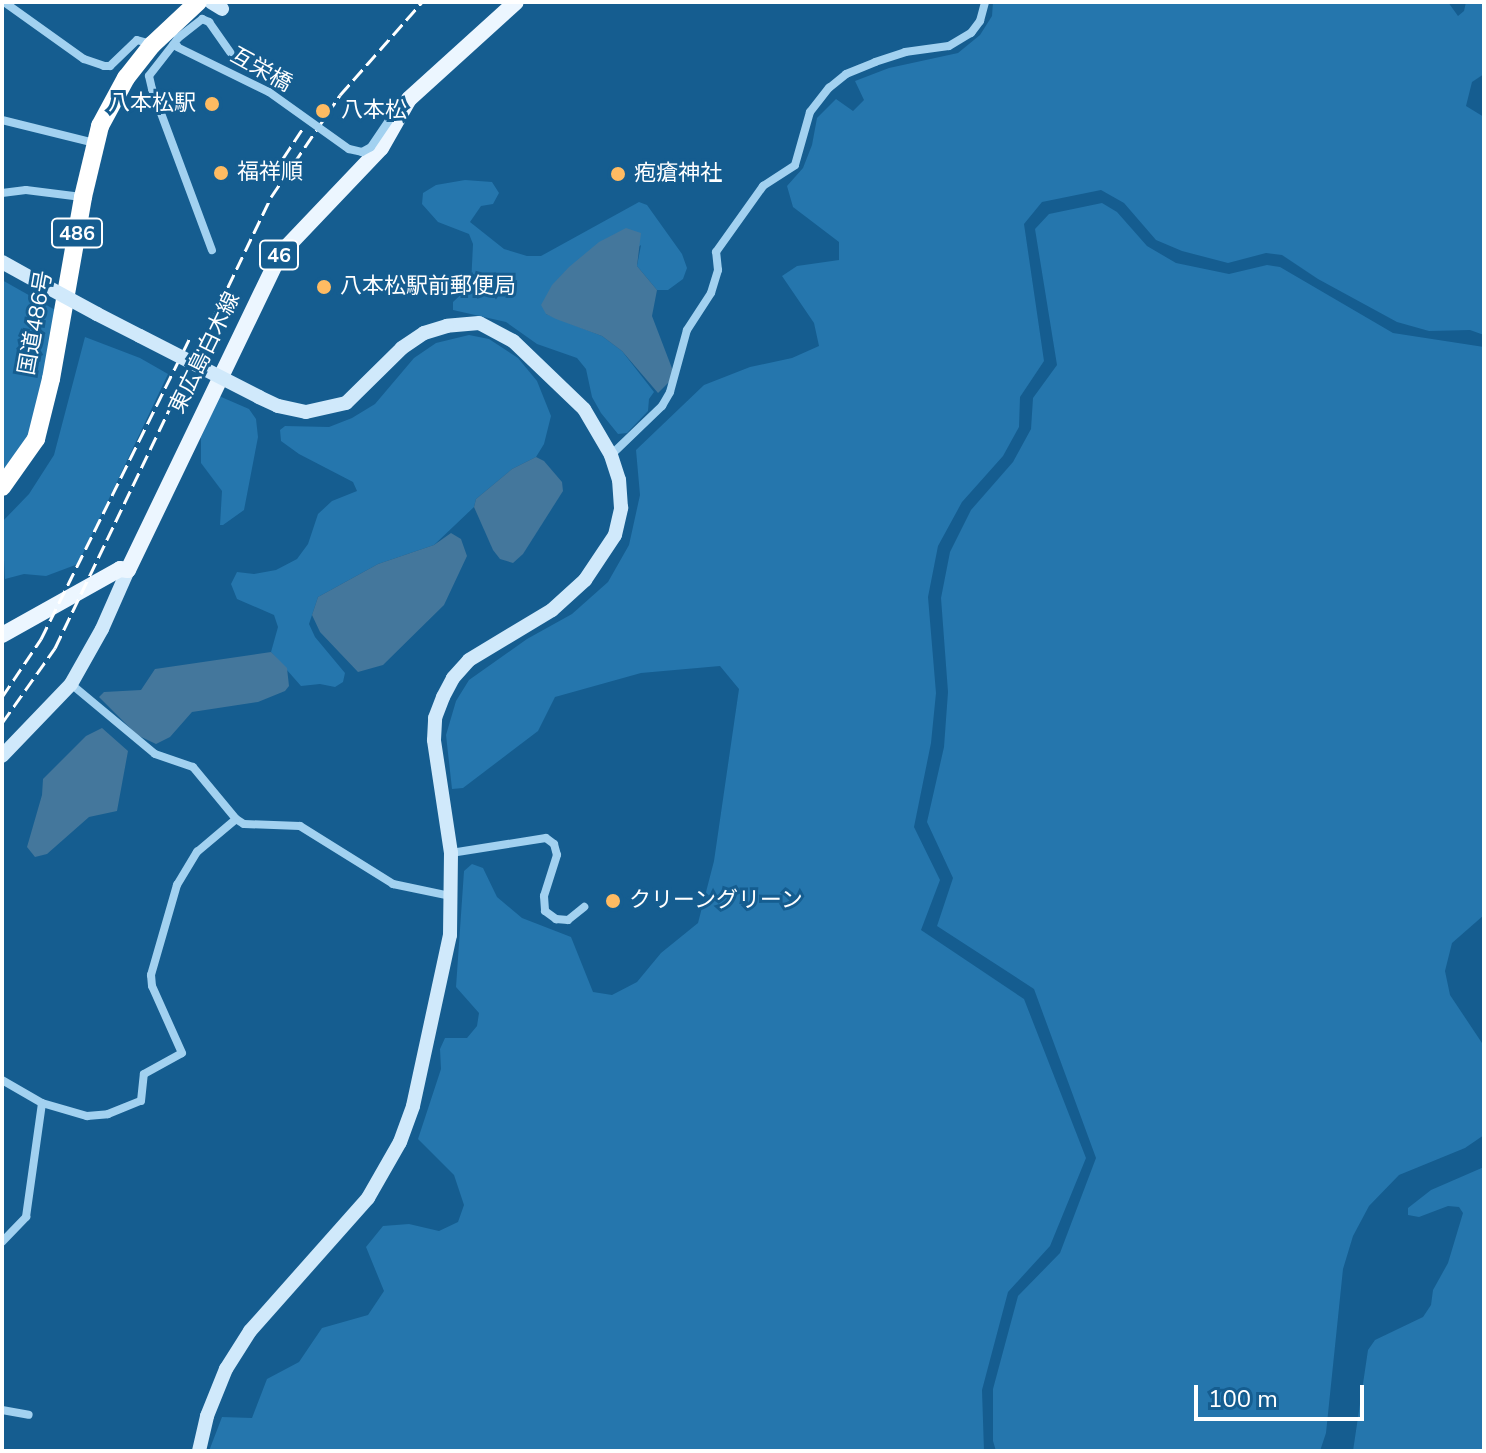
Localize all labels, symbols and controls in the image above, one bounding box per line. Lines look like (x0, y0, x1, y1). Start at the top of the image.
street label: 互栄橋 (226, 42, 296, 98)
place label: 八本松駅 (108, 91, 196, 117)
marker: 八本松駅 (203, 95, 221, 113)
place label: 八本松 (341, 98, 407, 124)
marker: 八本松 (312, 100, 334, 122)
place label: 福祥順 (237, 160, 303, 186)
place label: 疱瘡神社 (634, 161, 722, 187)
marker: 福祥順 (212, 164, 230, 182)
marker: 疱瘡神社 (609, 165, 627, 183)
road number: 486 (51, 217, 103, 249)
road number: 46 (259, 239, 299, 271)
street label: 国道486号 (14, 269, 58, 377)
place label: 八本松駅前郵便局 (340, 274, 516, 300)
marker: 八本松駅前郵便局 (315, 278, 333, 296)
street label: 東広島白木線 (164, 288, 246, 418)
place label: クリーングリーン (629, 888, 805, 914)
marker: クリーングリーン (604, 892, 622, 910)
scale bar (1198, 1369, 1368, 1419)
text: 100 m (1208, 1383, 1278, 1415)

